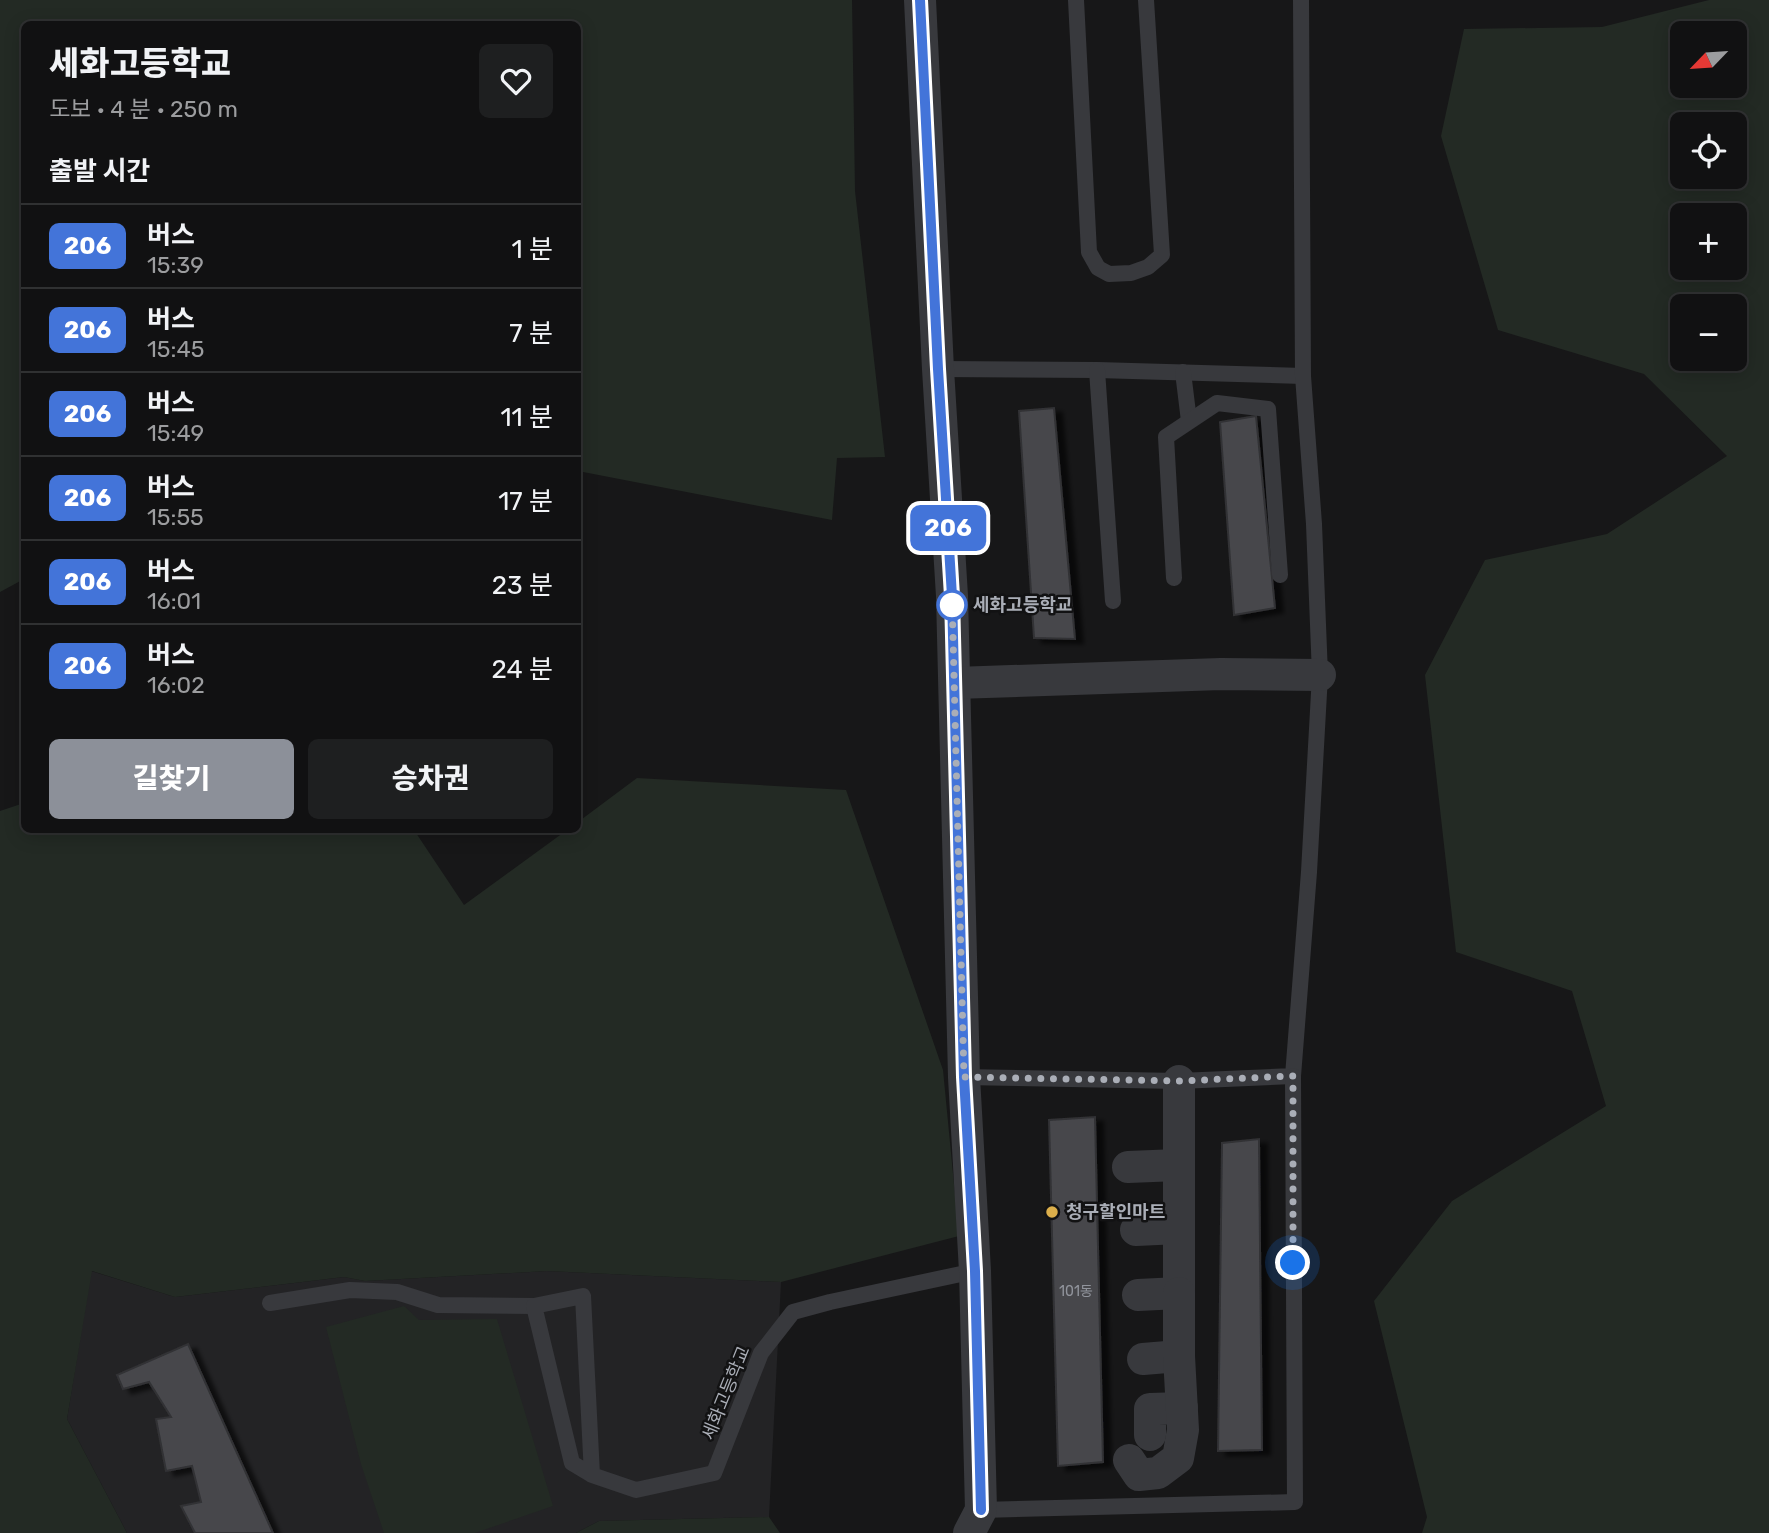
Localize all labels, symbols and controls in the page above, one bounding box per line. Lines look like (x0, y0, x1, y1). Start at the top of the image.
north arrow (1670, 21, 1746, 98)
map controls (1670, 21, 1747, 371)
text: 세화고등학교 (49, 44, 231, 83)
button: heart (479, 44, 553, 118)
text: 도보 · 4 분 · 250 m (49, 95, 238, 123)
button: locate (1670, 112, 1747, 189)
text: 출발 시간 (49, 156, 150, 187)
button: + (1670, 203, 1747, 280)
text: 버스 (147, 220, 195, 251)
text: 206 (64, 232, 111, 260)
text: 1 분 (512, 234, 553, 265)
text: 15:39 (147, 251, 204, 279)
button: − (1670, 294, 1747, 371)
text: 버스 (147, 304, 195, 335)
text: 206 (64, 316, 111, 344)
text: 7 분 (509, 318, 553, 349)
text: 15:45 (147, 335, 204, 363)
text: 버스 (147, 388, 195, 419)
text: 206 (64, 400, 111, 428)
text: 11 분 (500, 402, 553, 433)
text: 15:49 (147, 419, 204, 447)
text: 버스 (147, 472, 195, 503)
text: 206 (64, 484, 111, 512)
text: 17 분 (498, 486, 553, 517)
text: 15:55 (147, 503, 204, 531)
line badge: 206 (908, 505, 988, 551)
text: 206 (924, 514, 972, 542)
text: 버스 (147, 556, 195, 587)
text: 206 (64, 568, 111, 596)
text: 23 분 (492, 570, 553, 601)
text: 16:01 (147, 587, 201, 615)
marker: 세화고등학교 (937, 590, 967, 620)
place label: 세화고등학교 (973, 594, 1072, 616)
text: 버스 (147, 640, 195, 671)
text: 206 (64, 652, 111, 680)
text: 24 분 (492, 654, 553, 685)
text: 16:02 (147, 671, 205, 699)
button: 길찾기 (49, 739, 294, 819)
button: 승차권 (308, 739, 553, 819)
place label: 청구할인마트 (1066, 1201, 1165, 1223)
marker: 청구할인마트 (1044, 1204, 1060, 1220)
your location (1275, 1245, 1310, 1280)
house number: 101동 (1059, 1283, 1093, 1300)
street label: 세화고등학교 (697, 1343, 755, 1443)

